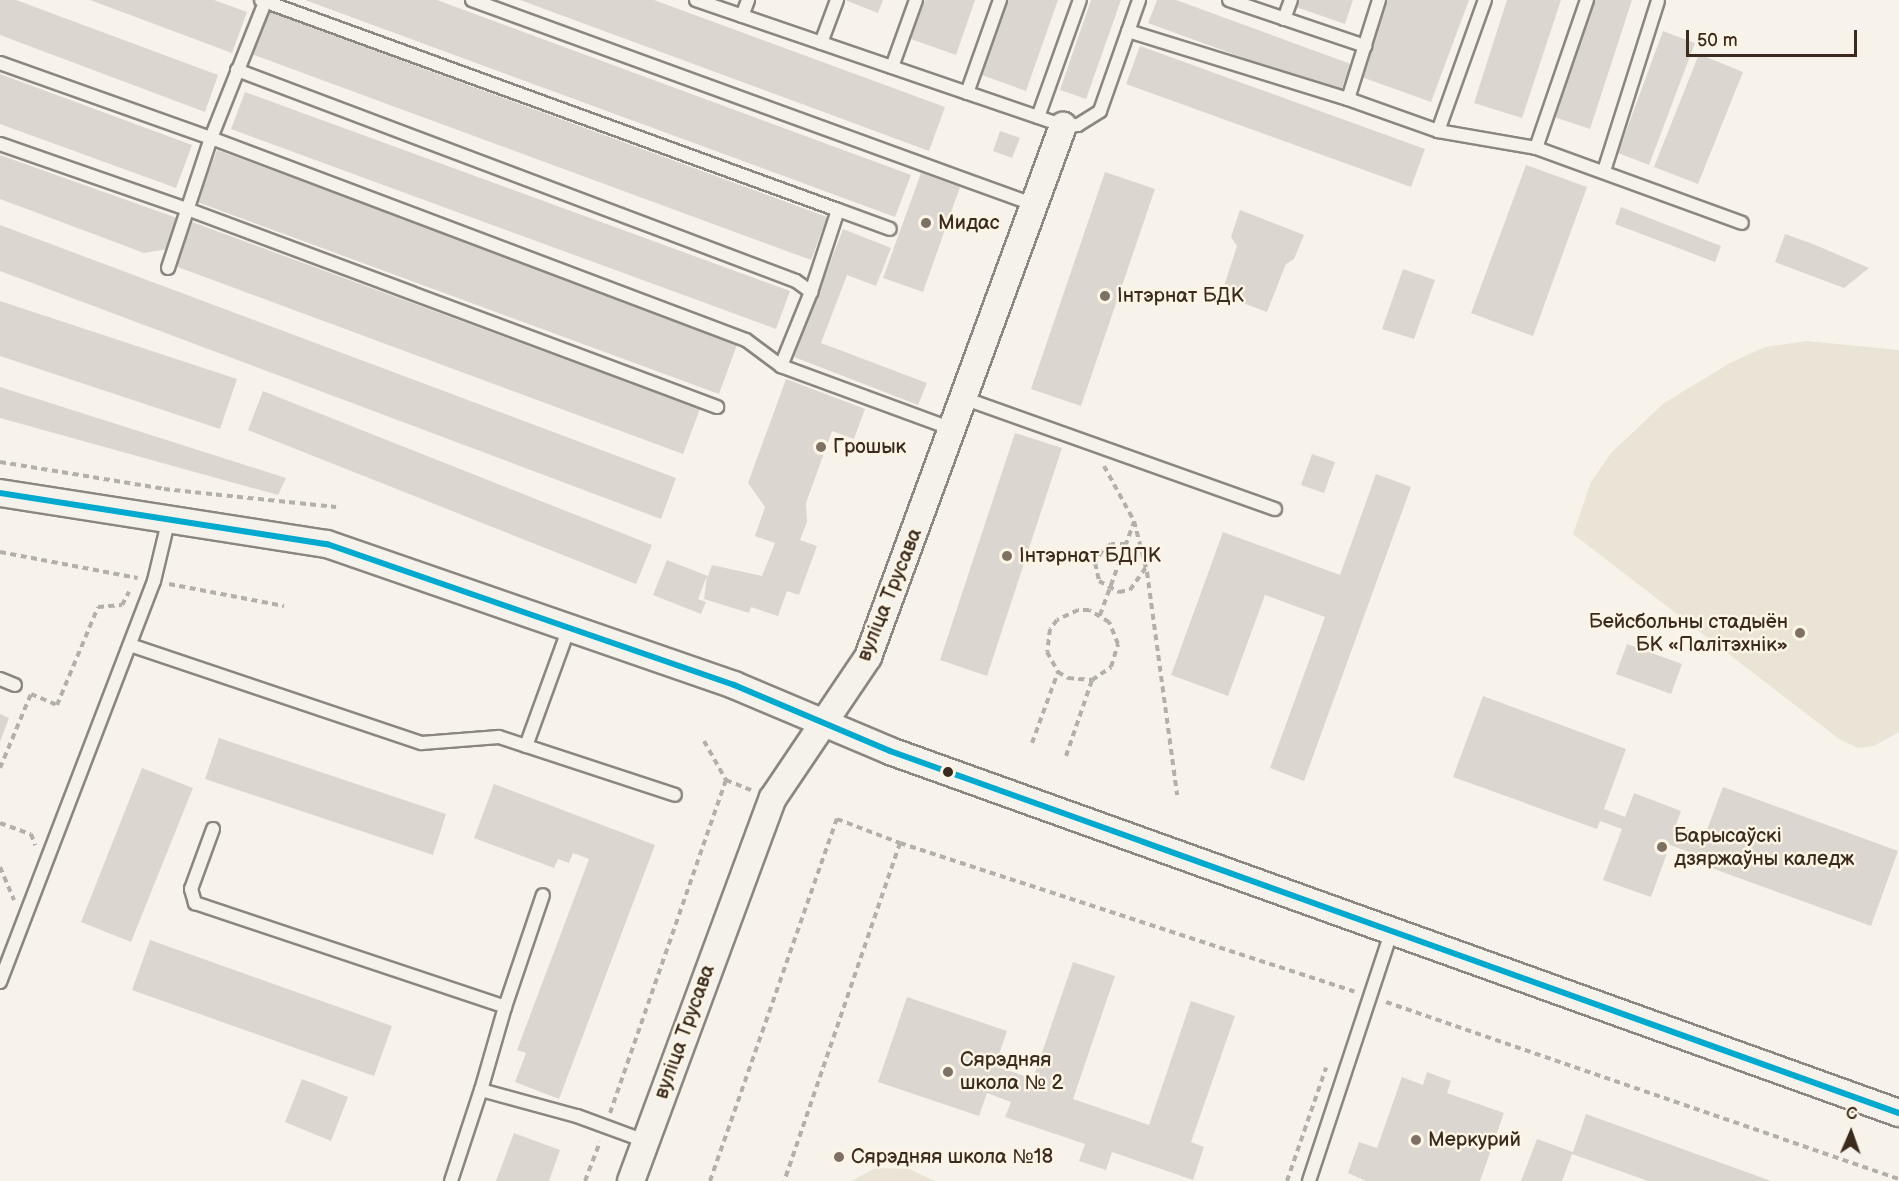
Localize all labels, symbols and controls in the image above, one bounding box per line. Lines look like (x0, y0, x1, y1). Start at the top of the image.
scale bar (1689, 18, 1860, 56)
text: 50 m (1697, 30, 1738, 51)
place label: Мидас (938, 211, 1000, 235)
marker: Мидас (919, 216, 933, 230)
place label: Інтэрнат БДК (1117, 284, 1244, 308)
marker: Інтэрнат БДК (1098, 289, 1112, 303)
place label: Грошык (833, 435, 906, 459)
marker: Грошык (814, 440, 828, 454)
street label: вуліца Трусава (852, 525, 928, 665)
place label: Інтэрнат БДПК (1019, 544, 1161, 568)
marker: Інтэрнат БДПК (1000, 549, 1014, 563)
place label: Бейсбольны стадыён БК «Палітэхнік» (1589, 610, 1788, 657)
marker: Бейсбольны стадыён БК «Палітэхнік» (1793, 626, 1807, 640)
unlabelled marker (942, 766, 954, 778)
place label: Барысаўскі дзяржаўны каледж (1674, 824, 1854, 871)
marker: Барысаўскі дзяржаўны каледж (1655, 840, 1669, 854)
street label: вуліца Трусава (650, 962, 720, 1102)
place label: Сярэдняя школа № 2 (960, 1048, 1063, 1095)
marker: Сярэдняя школа № 2 (941, 1065, 955, 1079)
north arrow (1821, 1103, 1881, 1163)
text: С (1846, 1105, 1858, 1124)
place label: Меркурий (1428, 1128, 1521, 1152)
marker: Меркурий (1409, 1133, 1423, 1147)
place label: Сярэдняя школа №18 (851, 1145, 1053, 1169)
marker: Сярэдняя школа №18 (832, 1150, 846, 1164)

